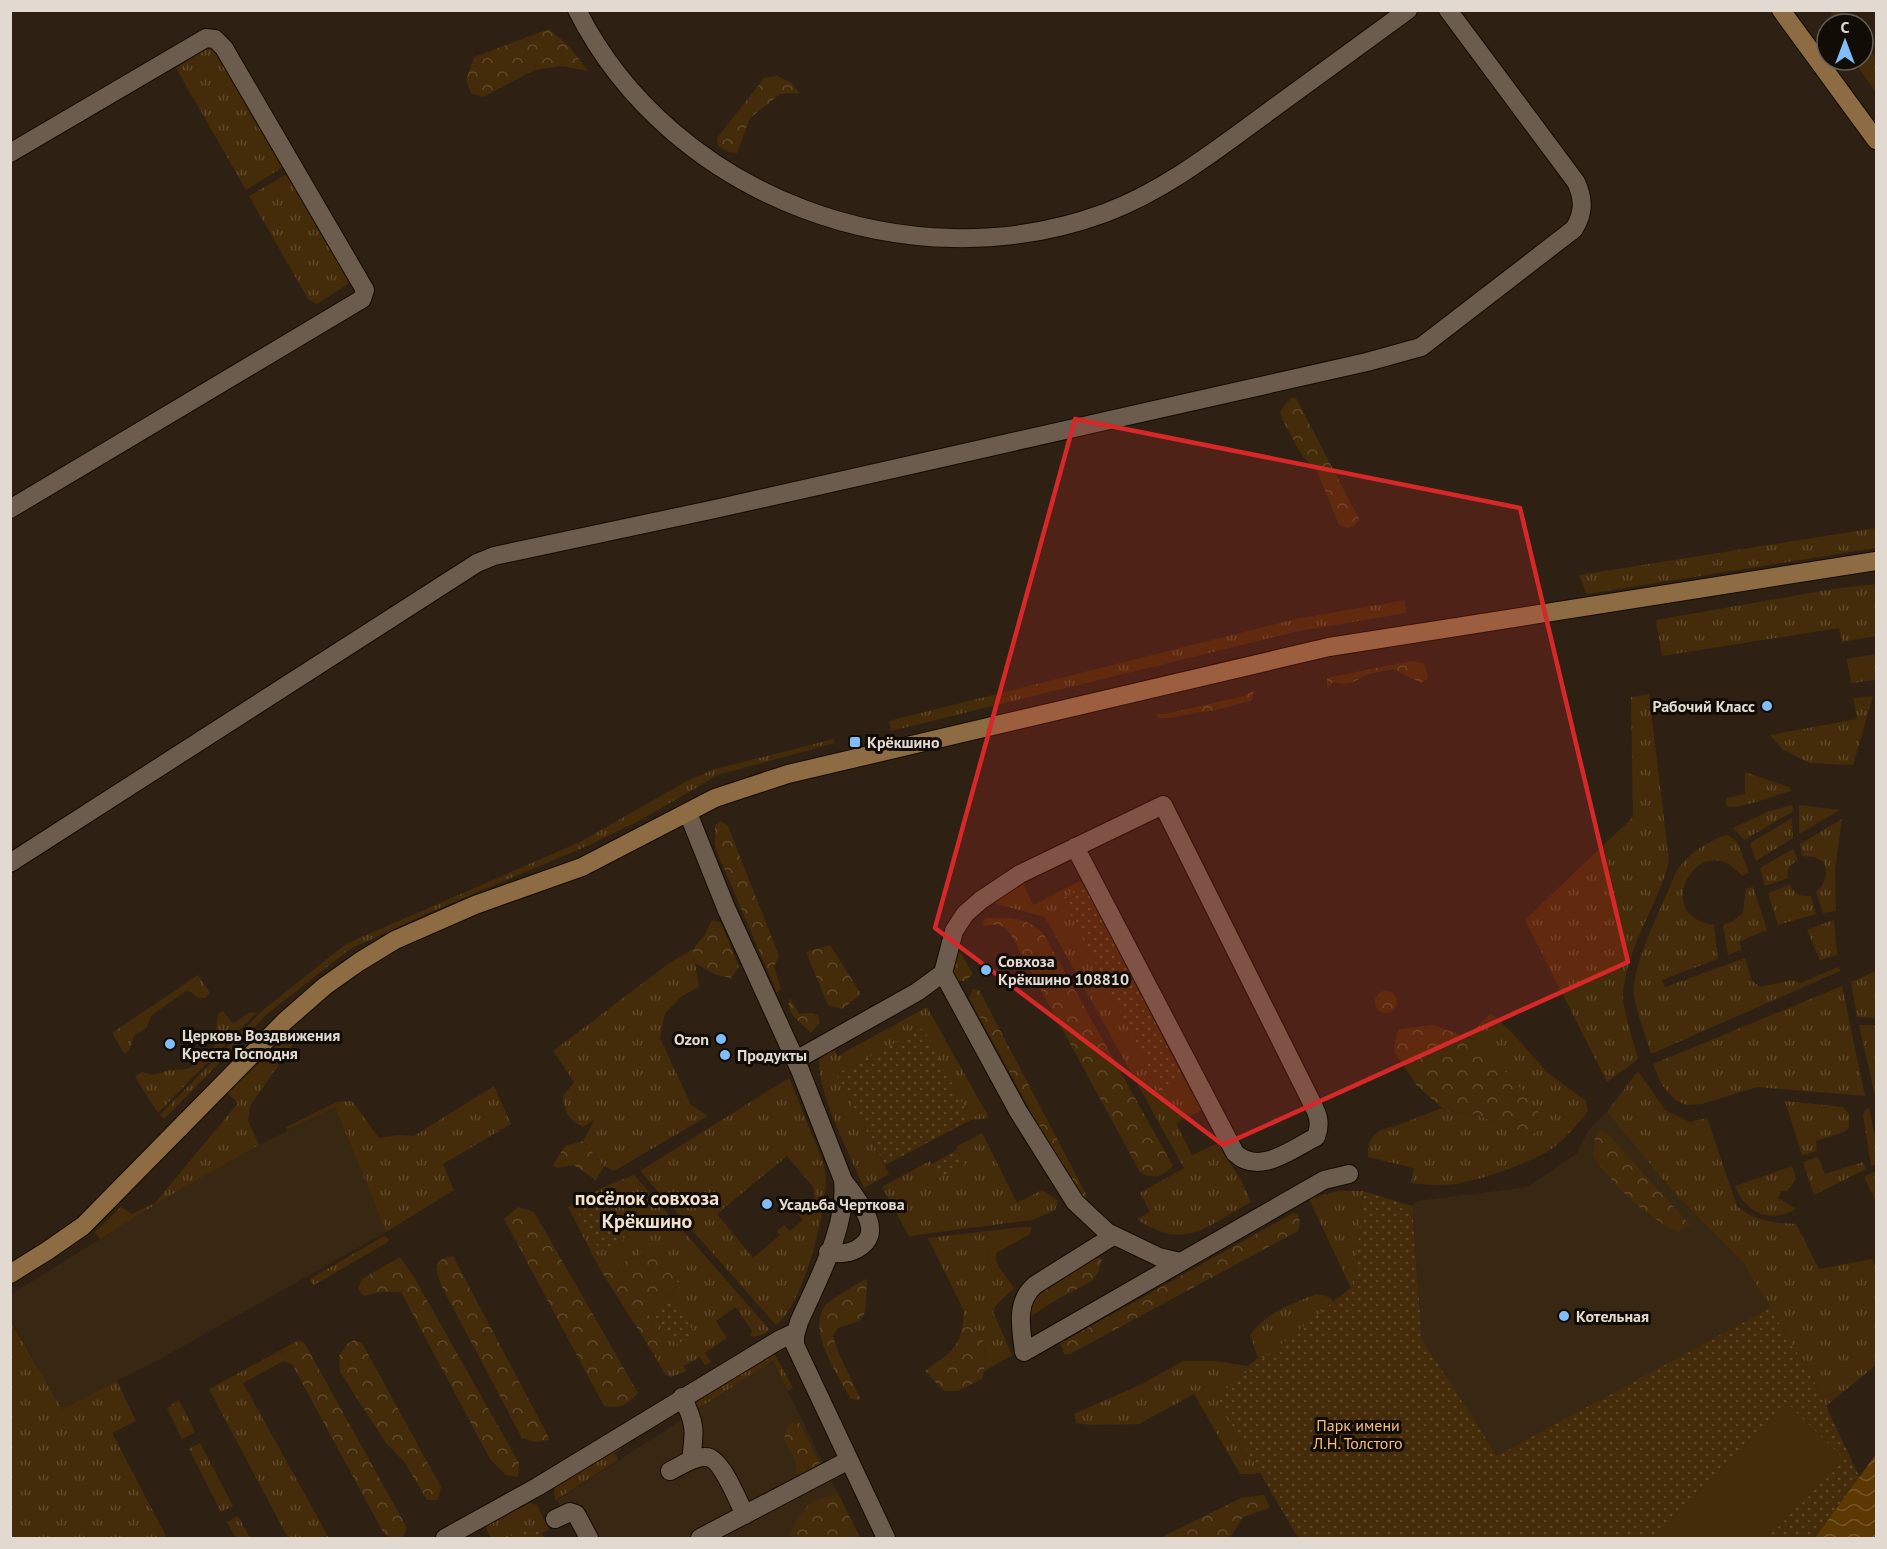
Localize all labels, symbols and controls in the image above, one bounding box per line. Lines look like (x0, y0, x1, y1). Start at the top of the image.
north arrow (1815, 12, 1875, 72)
text: С (1841, 17, 1850, 37)
place label: Рабочий Класс (1652, 696, 1755, 716)
marker: Рабочий Класс (1760, 699, 1774, 713)
place label: Крёкшино (867, 732, 940, 752)
marker: Крёкшино (848, 735, 862, 749)
place label: Совхоза Крёкшино 108810 (998, 951, 1129, 989)
marker: Совхоза Крёкшино 108810 (979, 963, 993, 977)
place label: Церковь Воздвижения Креста Господня (182, 1025, 340, 1063)
place label: Ozon (674, 1029, 709, 1049)
marker: Ozon (714, 1032, 728, 1046)
marker: Церковь Воздвижения Креста Господня (163, 1037, 177, 1051)
place label: Продукты (737, 1045, 807, 1065)
marker: Продукты (718, 1048, 732, 1062)
district label: посёлок совхоза Крёкшино (575, 1185, 719, 1234)
place label: Усадьба Черткова (778, 1194, 905, 1214)
marker: Усадьба Черткова (760, 1197, 774, 1211)
place label: Котельная (1576, 1306, 1649, 1326)
marker: Котельная (1557, 1309, 1571, 1323)
park label: Парк имени Л.Н. Толстого (1312, 1415, 1403, 1453)

